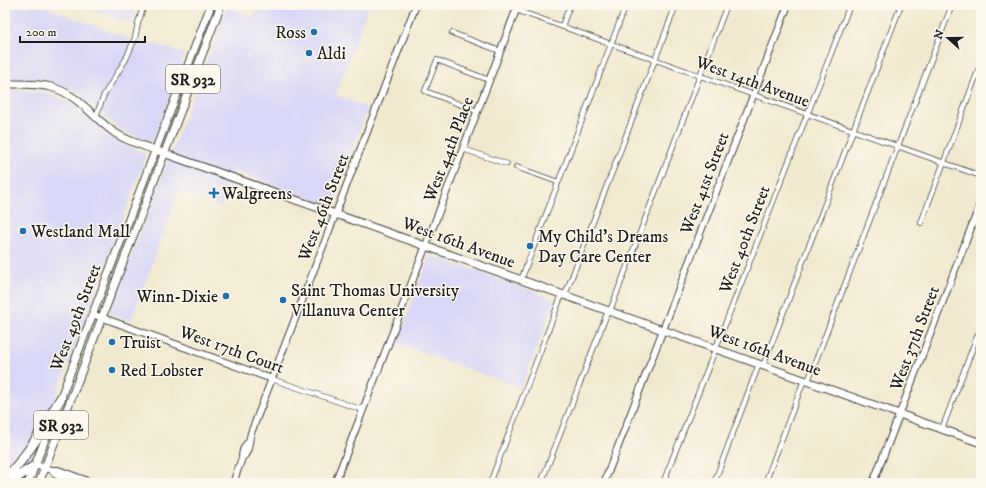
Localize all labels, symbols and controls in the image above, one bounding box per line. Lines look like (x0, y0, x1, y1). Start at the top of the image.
scale bar (20, 18, 145, 44)
north arrow (928, 18, 968, 58)
place label: Ross (275, 22, 306, 44)
text: 200 m (26, 25, 56, 40)
marker: Ross (309, 27, 319, 37)
text: N (931, 28, 948, 41)
place label: Aldi (317, 43, 346, 65)
marker: Aldi (304, 48, 314, 58)
street label: West 14th Avenue (692, 51, 813, 113)
road number: SR 932 (166, 65, 220, 93)
street label: West 44th Place (418, 94, 479, 206)
street label: West 41st Street (675, 129, 735, 238)
street label: West 46th Street (293, 150, 355, 265)
street label: West 40th Street (714, 182, 776, 297)
place label: Walgreens (221, 183, 292, 205)
marker: Walgreens (209, 188, 219, 198)
street label: West 16th Avenue (398, 212, 518, 274)
place label: Westland Mall (30, 221, 130, 243)
marker: Westland Mall (18, 226, 28, 236)
place label: My Child's Dreams Day Care Center (538, 226, 669, 268)
marker: My Child's Dreams Day Care Center (525, 241, 535, 251)
street label: West 49th Street (45, 260, 107, 375)
place label: Saint Thomas University Villanuva Center (290, 280, 460, 322)
street label: West 37th Street (885, 283, 945, 395)
place label: Winn-Dixie (136, 286, 218, 308)
marker: Winn-Dixie (221, 291, 231, 301)
marker: Saint Thomas University Villanuva Center (278, 295, 288, 305)
street label: West 16th Avenue (704, 320, 824, 382)
street label: West 17th Court (176, 321, 287, 379)
place label: Truist (120, 332, 162, 354)
marker: Truist (107, 337, 117, 347)
place label: Red Lobster (120, 360, 204, 382)
marker: Red Lobster (107, 365, 117, 375)
road number: SR 932 (34, 411, 88, 439)

